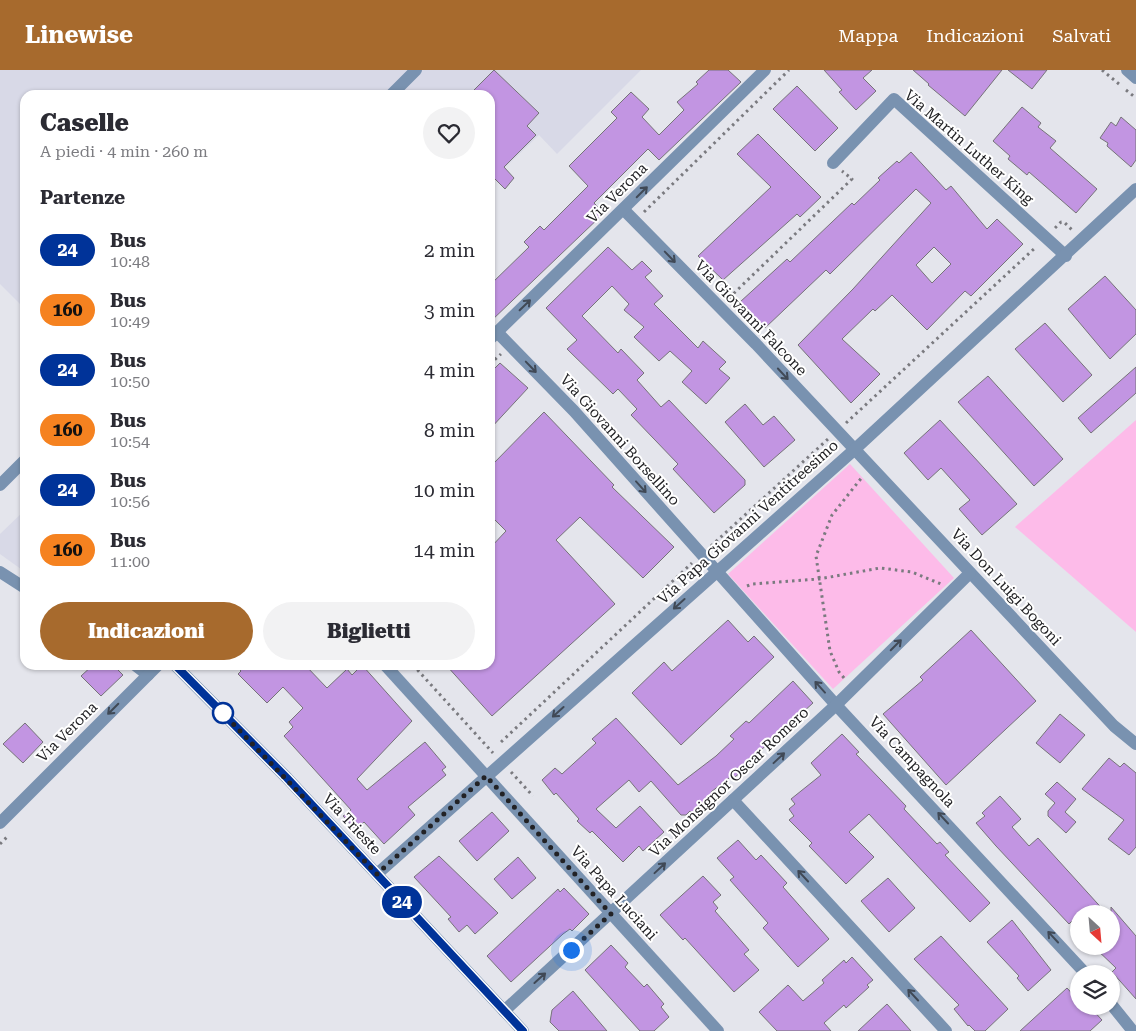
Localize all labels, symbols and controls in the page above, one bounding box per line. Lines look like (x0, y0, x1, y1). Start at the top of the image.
text: Linewise (25, 21, 133, 49)
text: Mappa (838, 25, 898, 46)
text: Indicazioni (926, 25, 1024, 46)
text: Salvati (1052, 25, 1111, 46)
street label: Via Martin Luther King (901, 86, 1038, 208)
button: heart (423, 107, 475, 159)
text: Caselle (40, 109, 129, 137)
text: A piedi · 4 min · 260 m (40, 142, 208, 161)
street label: Via Verona (583, 159, 651, 227)
text: Partenze (40, 186, 125, 209)
one-way arrow (635, 186, 647, 198)
text: Bus (110, 229, 146, 252)
text: 24 (57, 239, 78, 260)
text: 2 min (424, 239, 475, 262)
one-way arrow (664, 251, 676, 263)
text: 10:48 (110, 252, 150, 271)
street label: Via Giovanni Falcone (691, 257, 811, 379)
text: Bus (110, 289, 146, 312)
text: 160 (52, 299, 83, 320)
text: 3 min (424, 299, 475, 322)
one-way arrow (519, 299, 531, 311)
text: 10:49 (110, 312, 150, 331)
text: Bus (110, 349, 146, 372)
text: 24 (57, 359, 78, 380)
text: 4 min (424, 359, 475, 382)
one-way arrow (525, 361, 537, 373)
one-way arrow (777, 367, 789, 380)
street label: Via Giovanni Borsellino (556, 371, 684, 509)
text: 10:50 (110, 372, 150, 391)
text: Bus (110, 409, 146, 432)
text: 160 (52, 419, 83, 440)
text: 8 min (424, 419, 475, 442)
text: 10:54 (110, 432, 150, 451)
street label: Via Papa Giovanni Ventitreesimo (654, 436, 842, 608)
text: Bus (110, 469, 146, 492)
text: 24 (57, 479, 78, 500)
text: 10 min (413, 479, 475, 502)
one-way arrow (635, 480, 646, 493)
text: 10:56 (110, 492, 150, 511)
street label: Via Don Luigi Bogoni (947, 525, 1065, 649)
text: Bus (110, 529, 146, 552)
text: 160 (52, 539, 83, 560)
text: 14 min (413, 539, 475, 562)
text: 11:00 (110, 552, 150, 571)
one-way arrow (673, 598, 686, 610)
button: Indicazioni (40, 602, 253, 660)
button: Biglietti (263, 602, 475, 660)
one-way arrow (890, 639, 903, 651)
one-way arrow (814, 680, 826, 693)
street label: Via Verona (33, 698, 101, 766)
unlabelled marker (212, 702, 234, 724)
one-way arrow (107, 703, 119, 715)
street label: Via Monsignor Oscar Romero (646, 703, 812, 861)
one-way arrow (551, 706, 564, 718)
street label: Via Campagnola (865, 713, 959, 811)
one-way arrow (773, 752, 785, 764)
street label: Via Trieste (319, 790, 385, 858)
one-way arrow (937, 812, 949, 825)
street label: Via Papa Luciani (567, 842, 661, 944)
one-way arrow (653, 862, 666, 874)
one-way arrow (797, 869, 809, 882)
line badge: 24 (380, 886, 424, 918)
text: 24 (392, 891, 412, 912)
north arrow (1070, 905, 1120, 955)
map controls (1070, 905, 1120, 1015)
one-way arrow (1047, 931, 1059, 944)
your location (559, 938, 584, 963)
button: layers (1070, 965, 1120, 1015)
one-way arrow (534, 972, 547, 984)
one-way arrow (907, 989, 919, 1002)

